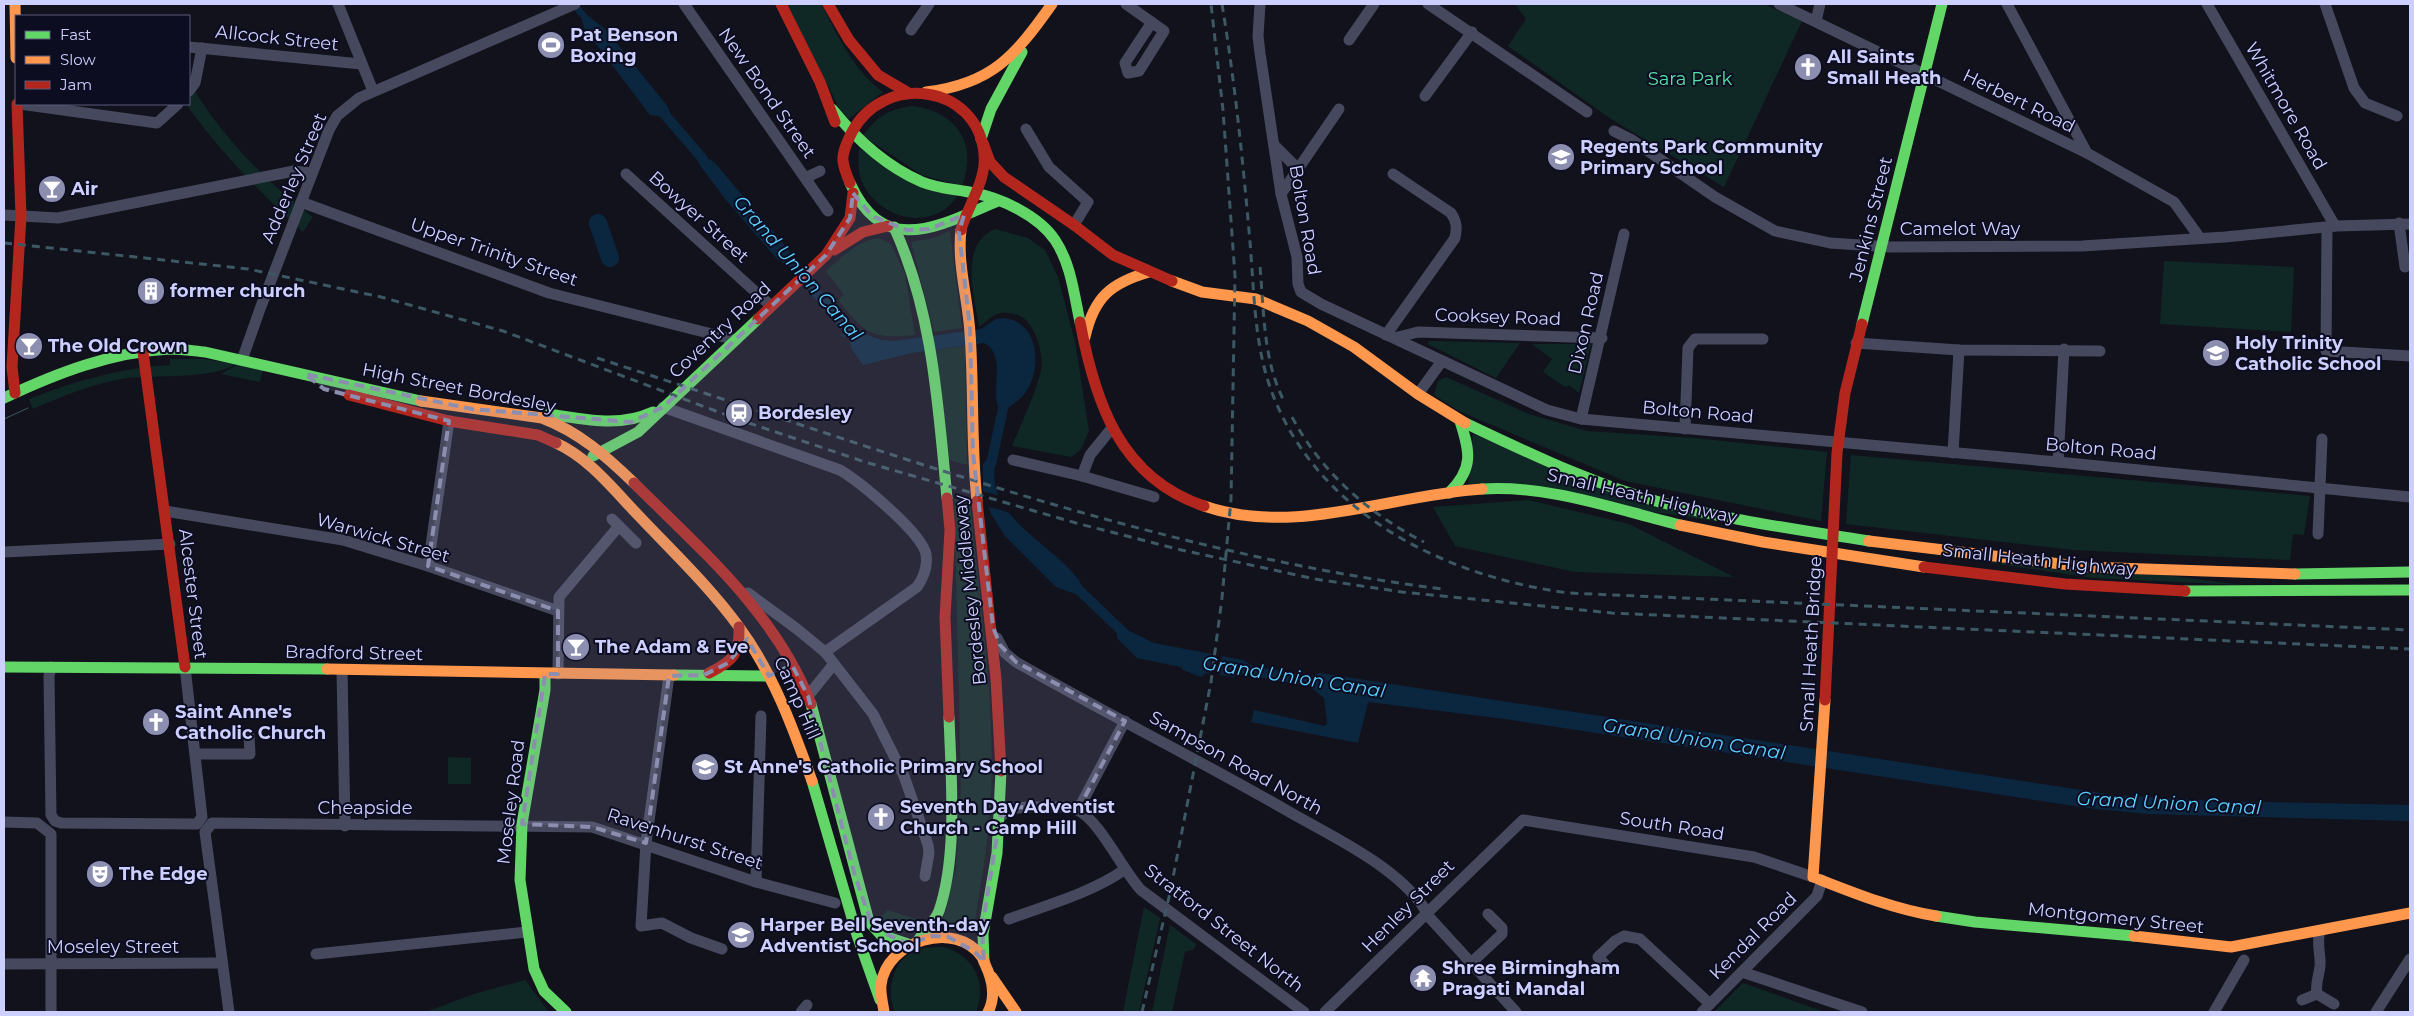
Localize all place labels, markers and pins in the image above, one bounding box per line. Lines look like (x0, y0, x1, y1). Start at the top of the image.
place label: Pat Benson Boxing (570, 24, 678, 67)
sports icon: Pat Benson Boxing (536, 30, 566, 60)
place label: All Saints Small Heath (1826, 46, 1941, 89)
church icon: All Saints Small Heath (1793, 52, 1823, 82)
place label: Regents Park Community Primary School (1580, 136, 1823, 179)
school or university icon: Regents Park Community Primary School (1546, 142, 1576, 172)
bar icon: Air (37, 174, 67, 204)
place label: Air (70, 178, 98, 200)
building icon: former church (136, 276, 166, 306)
place label: former church (170, 280, 305, 302)
bar icon: The Old Crown (14, 331, 44, 361)
place label: Holy Trinity Catholic School (2235, 332, 2381, 375)
place label: The Old Crown (48, 335, 188, 357)
school or university icon: Holy Trinity Catholic School (2201, 338, 2231, 368)
station icon: Bordesley (724, 398, 754, 428)
place label: Bordesley (758, 402, 852, 424)
bar icon: The Adam & Eve (561, 632, 591, 662)
place label: The Adam & Eve (595, 636, 748, 658)
place label: Saint Anne's Catholic Church (175, 701, 326, 744)
church icon: Saint Anne's Catholic Church (141, 707, 171, 737)
school or university icon: St Anne's Catholic Primary School (690, 752, 720, 782)
place label: St Anne's Catholic Primary School (724, 756, 1043, 778)
place label: Seventh Day Adventist Church - Camp Hill (900, 796, 1115, 839)
church icon: Seventh Day Adventist Church - Camp Hill (866, 802, 896, 832)
theatre icon: The Edge (85, 859, 115, 889)
place label: The Edge (119, 863, 208, 885)
place label: Harper Bell Seventh-day Adventist School (759, 914, 990, 957)
school or university icon: Harper Bell Seventh-day Adventist School (726, 920, 756, 950)
place label: Shree Birmingham Pragati Mandal (1442, 957, 1620, 1000)
temple icon: Shree Birmingham Pragati Mandal (1408, 963, 1438, 993)

